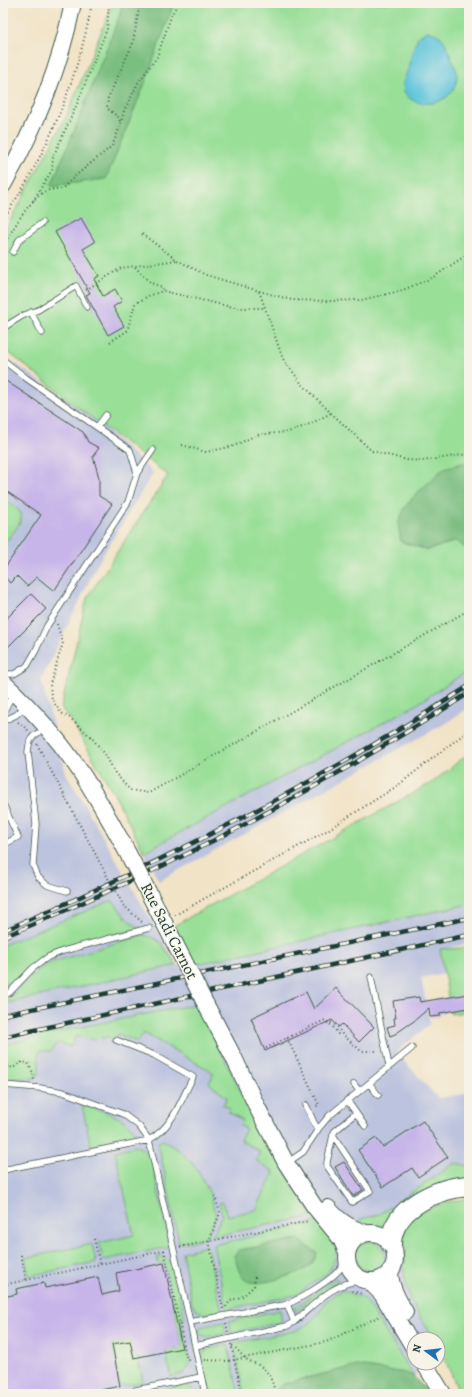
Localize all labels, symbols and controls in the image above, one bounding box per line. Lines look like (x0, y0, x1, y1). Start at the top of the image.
street label: Rue Sadi Carnot (135, 879, 203, 983)
north arrow (406, 1331, 446, 1371)
text: N (409, 1343, 425, 1354)

